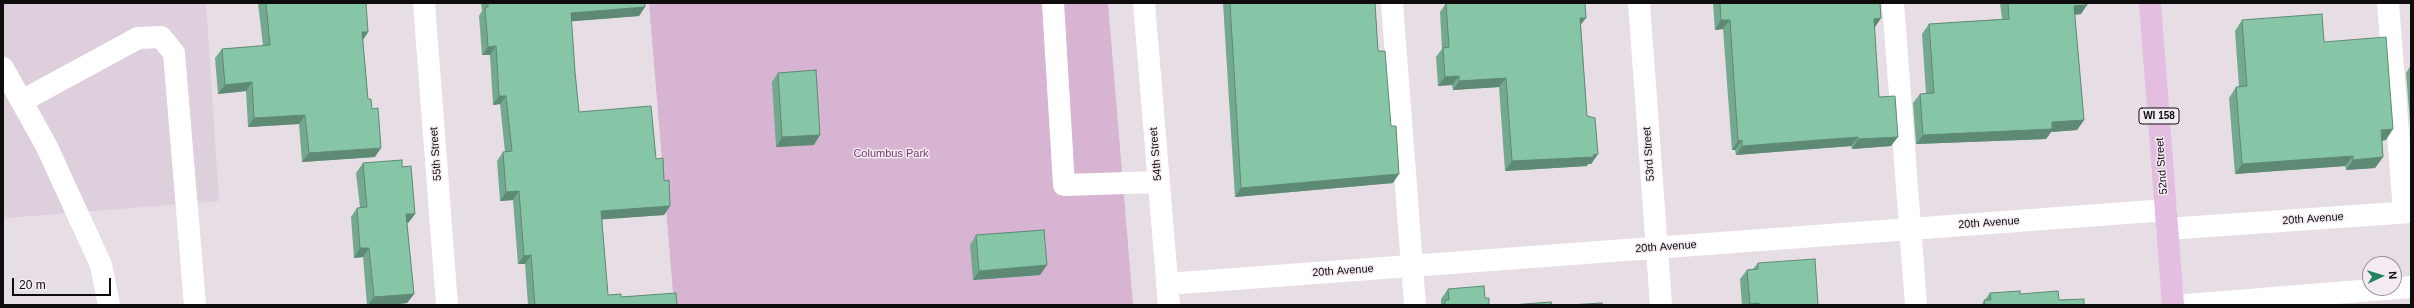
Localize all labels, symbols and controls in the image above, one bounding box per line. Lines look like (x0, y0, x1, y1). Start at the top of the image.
road number: WI 158 (2139, 108, 2179, 124)
street label: 53rd Street (1641, 126, 1657, 182)
street label: 55th Street (428, 127, 444, 181)
street label: 54th Street (1147, 127, 1165, 181)
street label: 52nd Street (2153, 137, 2171, 195)
park label: Columbus Park (853, 147, 929, 161)
street label: 20th Avenue (2282, 210, 2344, 228)
street label: 20th Avenue (1958, 214, 2020, 232)
street label: 20th Avenue (1635, 238, 1697, 256)
north arrow (2362, 256, 2402, 296)
street label: 20th Avenue (1312, 262, 1374, 280)
scale bar (14, 270, 113, 296)
text: N (2387, 271, 2399, 280)
text: 20 m (19, 278, 46, 292)

